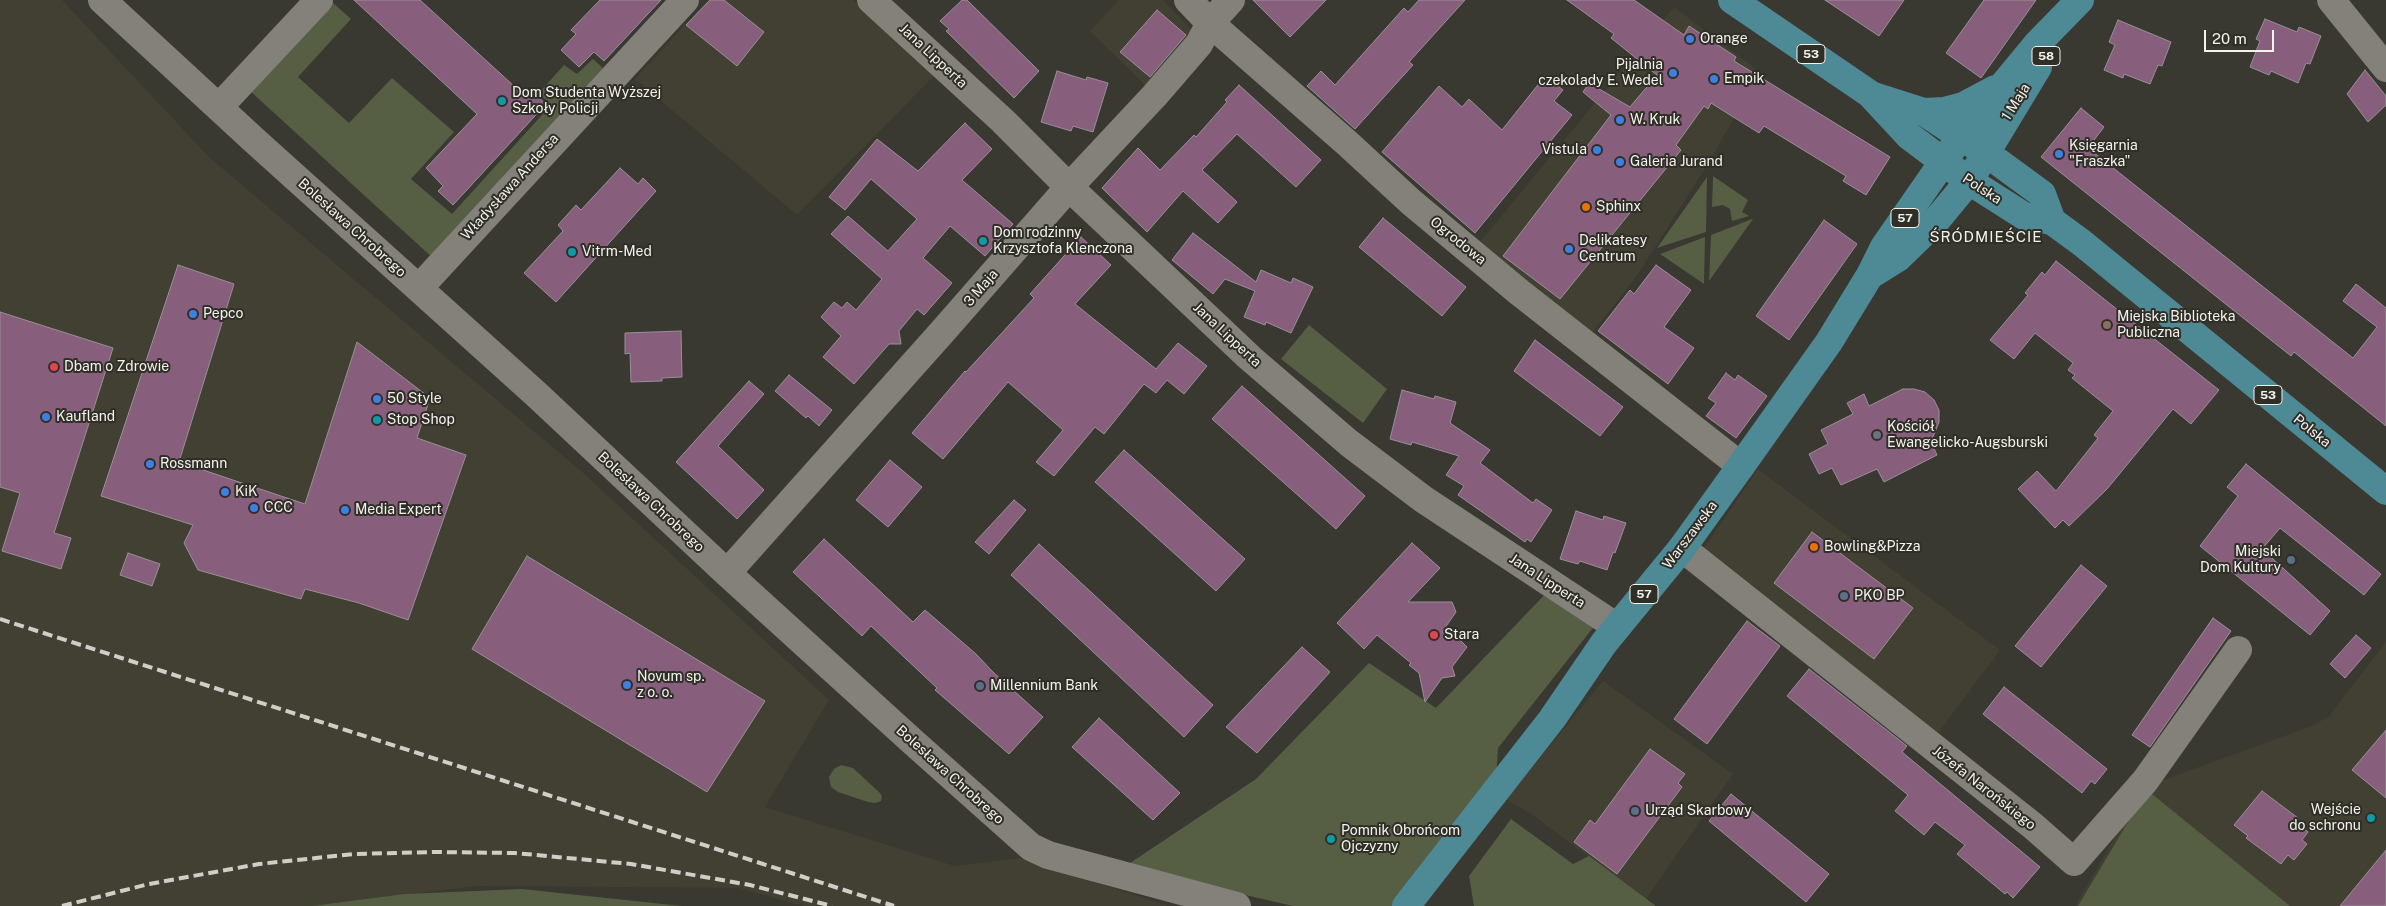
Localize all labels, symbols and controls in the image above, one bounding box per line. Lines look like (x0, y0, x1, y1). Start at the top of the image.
street label: Jana Lipperta (895, 20, 971, 92)
scale bar (2206, 20, 2276, 52)
text: 20 m (2212, 30, 2247, 47)
place label: Orange (1700, 31, 1748, 47)
marker: Orange (1684, 33, 1696, 45)
road number: 53 (1797, 44, 1825, 64)
road number: 58 (2032, 46, 2060, 66)
place label: Pijalnia czekolady E. Wedel (1538, 57, 1663, 90)
marker: Pijalnia czekolady E. Wedel (1667, 67, 1679, 79)
place label: Empik (1724, 71, 1764, 87)
marker: Empik (1708, 73, 1720, 85)
street label: 1 Maja (1998, 80, 2034, 124)
place label: Dom Studenta Wyższej Szkoły Policji (512, 85, 661, 118)
marker: Dom Studenta Wyższej Szkoły Policji (496, 95, 508, 107)
place label: W. Kruk (1630, 112, 1680, 128)
marker: W. Kruk (1614, 114, 1626, 126)
street label: Władysława Andersa (458, 130, 562, 244)
place label: Księgarnia "Fraszka" (2069, 138, 2138, 170)
place label: Vistula (1542, 142, 1587, 158)
marker: Vistula (1591, 144, 1603, 156)
marker: Księgarnia "Fraszka" (2053, 148, 2065, 160)
place label: Galeria Jurand (1630, 154, 1723, 170)
marker: Galeria Jurand (1614, 156, 1626, 168)
street label: Polska (1959, 170, 2005, 208)
street label: Bolesława Chrobrego (295, 175, 409, 281)
place label: Sphinx (1596, 199, 1641, 215)
marker: Sphinx (1580, 201, 1592, 213)
road number: 57 (1891, 208, 1919, 228)
street label: Ogrodowa (1427, 213, 1489, 269)
place label: Dom rodzinny Krzysztofa Klenczona (993, 225, 1133, 258)
district label: ŚRÓDMIEŚCIE (1928, 228, 2044, 246)
place label: Delikatesy Centrum (1579, 233, 1647, 266)
marker: Dom rodzinny Krzysztofa Klenczona (977, 235, 989, 247)
marker: Delikatesy Centrum (1563, 243, 1575, 255)
place label: Vitrm-Med (582, 244, 652, 260)
marker: Vitrm-Med (566, 246, 578, 258)
street label: 3 Maja (960, 266, 1002, 310)
street label: Jana Lipperta (1189, 299, 1265, 371)
place label: Pepco (203, 306, 244, 322)
marker: Pepco (187, 308, 199, 320)
place label: Miejska Biblioteka Publiczna (2117, 309, 2235, 342)
marker: Miejska Biblioteka Publiczna (2101, 319, 2113, 331)
place label: Dbam o Zdrowie (64, 359, 169, 375)
marker: Dbam o Zdrowie (48, 361, 60, 373)
road number: 53 (2254, 386, 2282, 404)
place label: 50 Style (387, 391, 442, 407)
marker: 50 Style (371, 393, 383, 405)
place label: Kaufland (56, 409, 115, 425)
marker: Kaufland (40, 411, 52, 423)
street label: Polska (2290, 411, 2334, 451)
place label: Stop Shop (387, 412, 455, 428)
marker: Stop Shop (371, 414, 383, 426)
place label: Kościół Ewangelicko-Augsburski (1887, 419, 2048, 452)
marker: Kościół Ewangelicko-Augsburski (1871, 429, 1883, 441)
street label: Bolesława Chrobrego (594, 448, 708, 556)
place label: Rossmann (160, 456, 227, 472)
marker: Rossmann (144, 458, 156, 470)
place label: KiK (235, 484, 258, 500)
marker: KiK (219, 486, 231, 498)
street label: Warszawska (1659, 498, 1721, 572)
place label: CCC (264, 500, 293, 516)
marker: CCC (248, 502, 260, 514)
place label: Media Expert (355, 502, 442, 518)
marker: Media Expert (339, 504, 351, 516)
place label: Bowling&Pizza (1824, 539, 1920, 555)
marker: Bowling&Pizza (1808, 541, 1820, 553)
place label: Miejski Dom Kultury (2200, 544, 2281, 576)
street label: Jana Lipperta (1506, 550, 1588, 612)
marker: Miejski Dom Kultury (2285, 554, 2297, 566)
road number: 57 (1630, 584, 1658, 604)
place label: PKO BP (1854, 588, 1905, 604)
marker: PKO BP (1838, 590, 1850, 602)
place label: Stara (1444, 627, 1479, 643)
marker: Stara (1428, 629, 1440, 641)
place label: Novum sp. z o. o. (637, 669, 705, 702)
place label: Millennium Bank (990, 678, 1098, 694)
marker: Novum sp. z o. o. (621, 679, 633, 691)
marker: Millennium Bank (974, 680, 986, 692)
street label: Bolesława Chrobrego (893, 722, 1007, 828)
street label: Józefa Narońskiego (1929, 742, 2039, 834)
place label: Wejście do schronu (2289, 802, 2361, 834)
place label: Urząd Skarbowy (1645, 803, 1752, 819)
marker: Urząd Skarbowy (1629, 805, 1641, 817)
marker: Wejście do schronu (2365, 812, 2377, 824)
place label: Pomnik Obrońcom Ojczyzny (1341, 823, 1460, 856)
marker: Pomnik Obrońcom Ojczyzny (1325, 833, 1337, 845)

